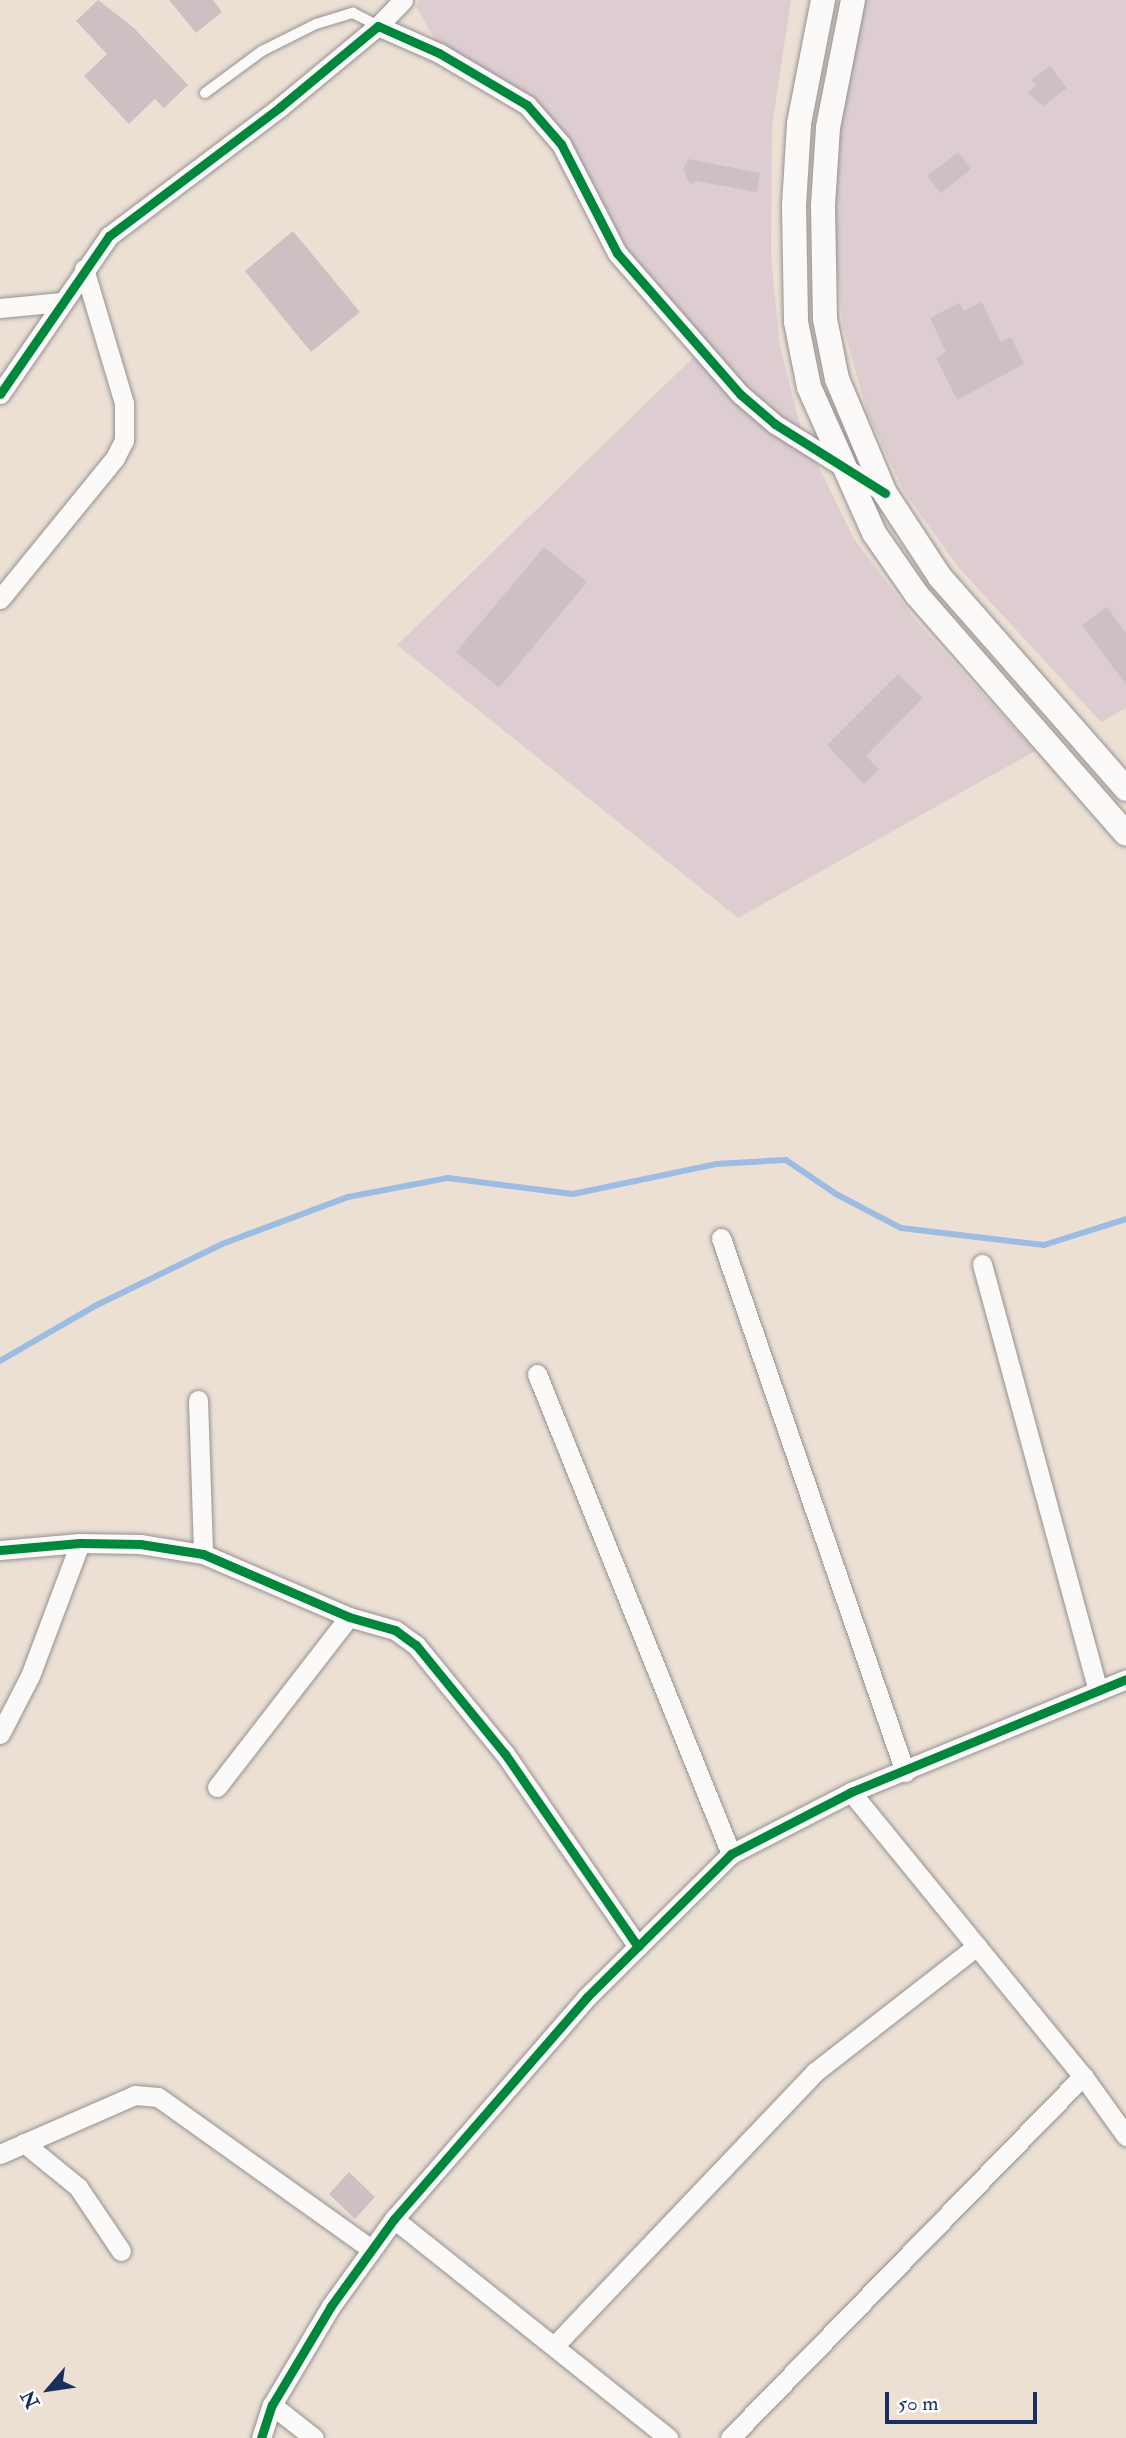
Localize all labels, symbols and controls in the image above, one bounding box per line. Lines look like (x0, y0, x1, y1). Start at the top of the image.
north arrow (14, 2354, 84, 2424)
scale bar (888, 2378, 1040, 2422)
text: N (16, 2386, 45, 2412)
text: 50 m (898, 2390, 939, 2417)

